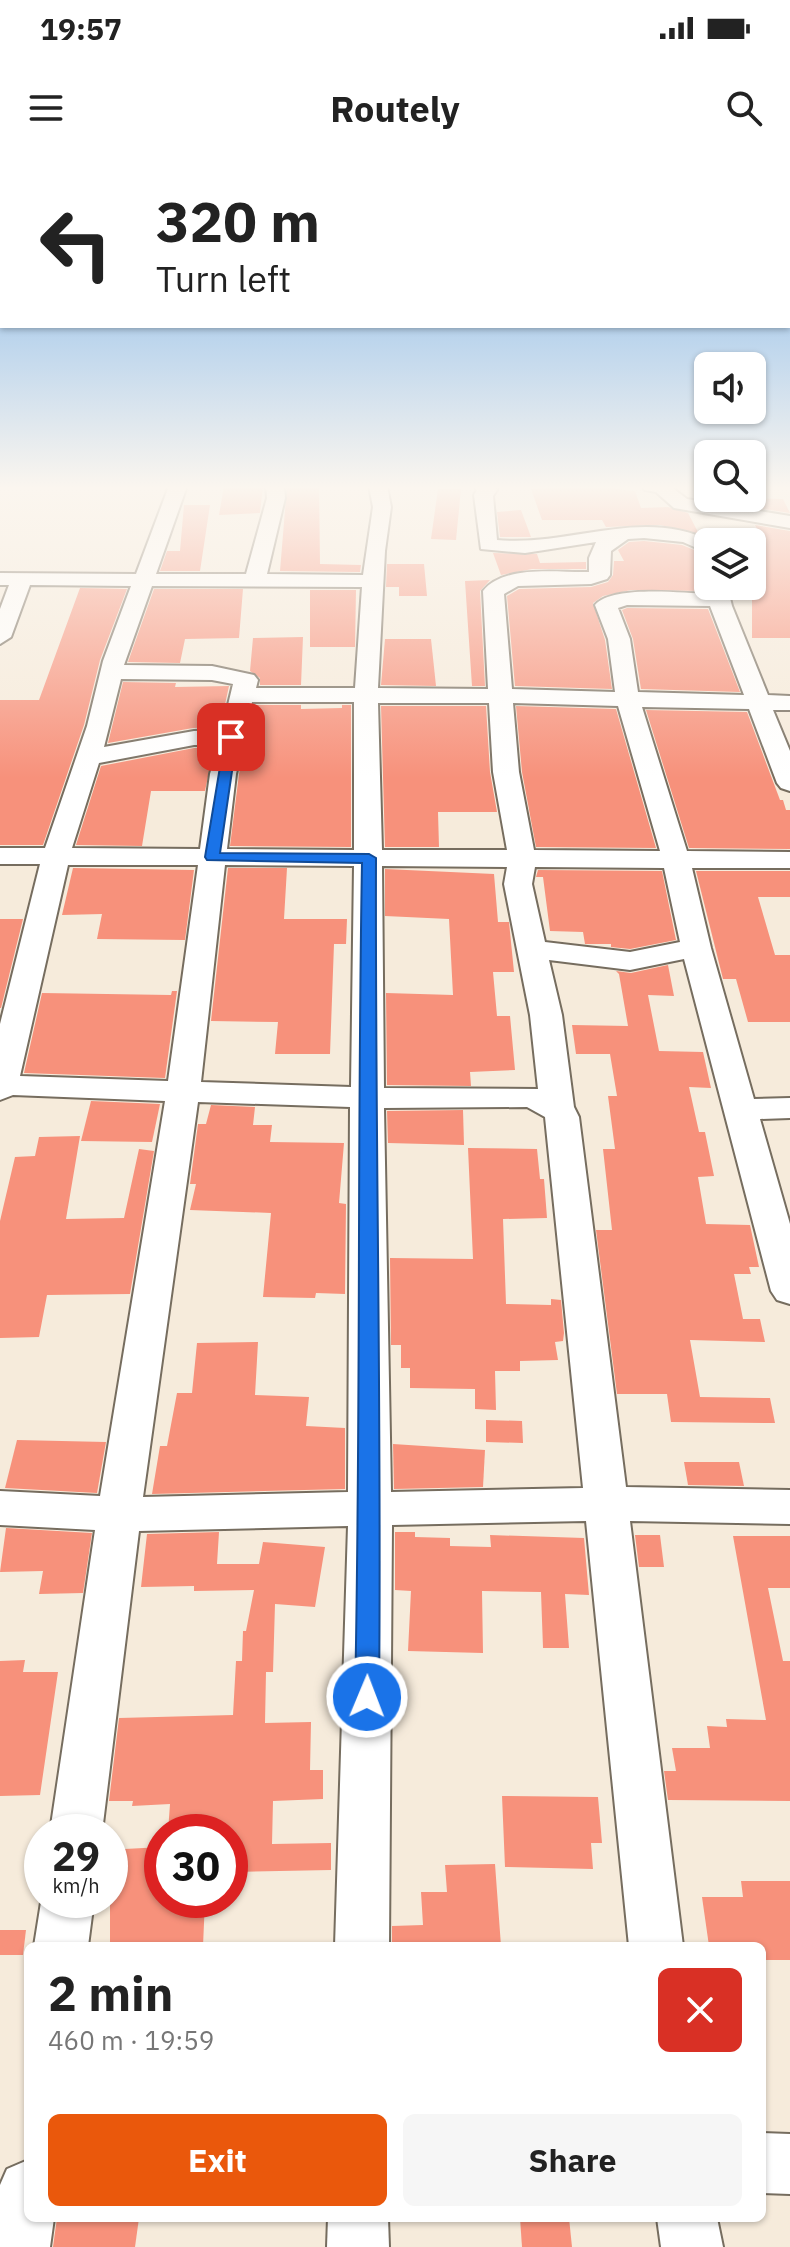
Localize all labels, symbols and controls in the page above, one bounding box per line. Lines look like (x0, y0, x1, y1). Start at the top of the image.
text: 19:57 (40, 9, 122, 48)
text: Routely (330, 85, 460, 132)
icon: menu (24, 86, 68, 130)
icon: search (722, 86, 766, 130)
text: 320 m (156, 185, 320, 257)
icon: left (24, 192, 128, 296)
text: Turn left (156, 255, 291, 302)
map controls (694, 352, 766, 600)
button: sound (694, 352, 766, 424)
button: search (694, 440, 766, 512)
button: layers (694, 528, 766, 600)
pin (197, 703, 265, 771)
icon: arrive (209, 715, 253, 759)
position arrow (325, 1655, 409, 1739)
speed limit sign: 30 (144, 1814, 248, 1918)
text: 29 (52, 1830, 100, 1882)
text: km/h (52, 1872, 100, 1899)
text: 2 min (48, 1962, 173, 2024)
button: close (658, 1968, 742, 2052)
text: 460 m · 19:59 (48, 2023, 214, 2057)
button: Exit (48, 2114, 387, 2206)
button: Share (403, 2114, 742, 2206)

